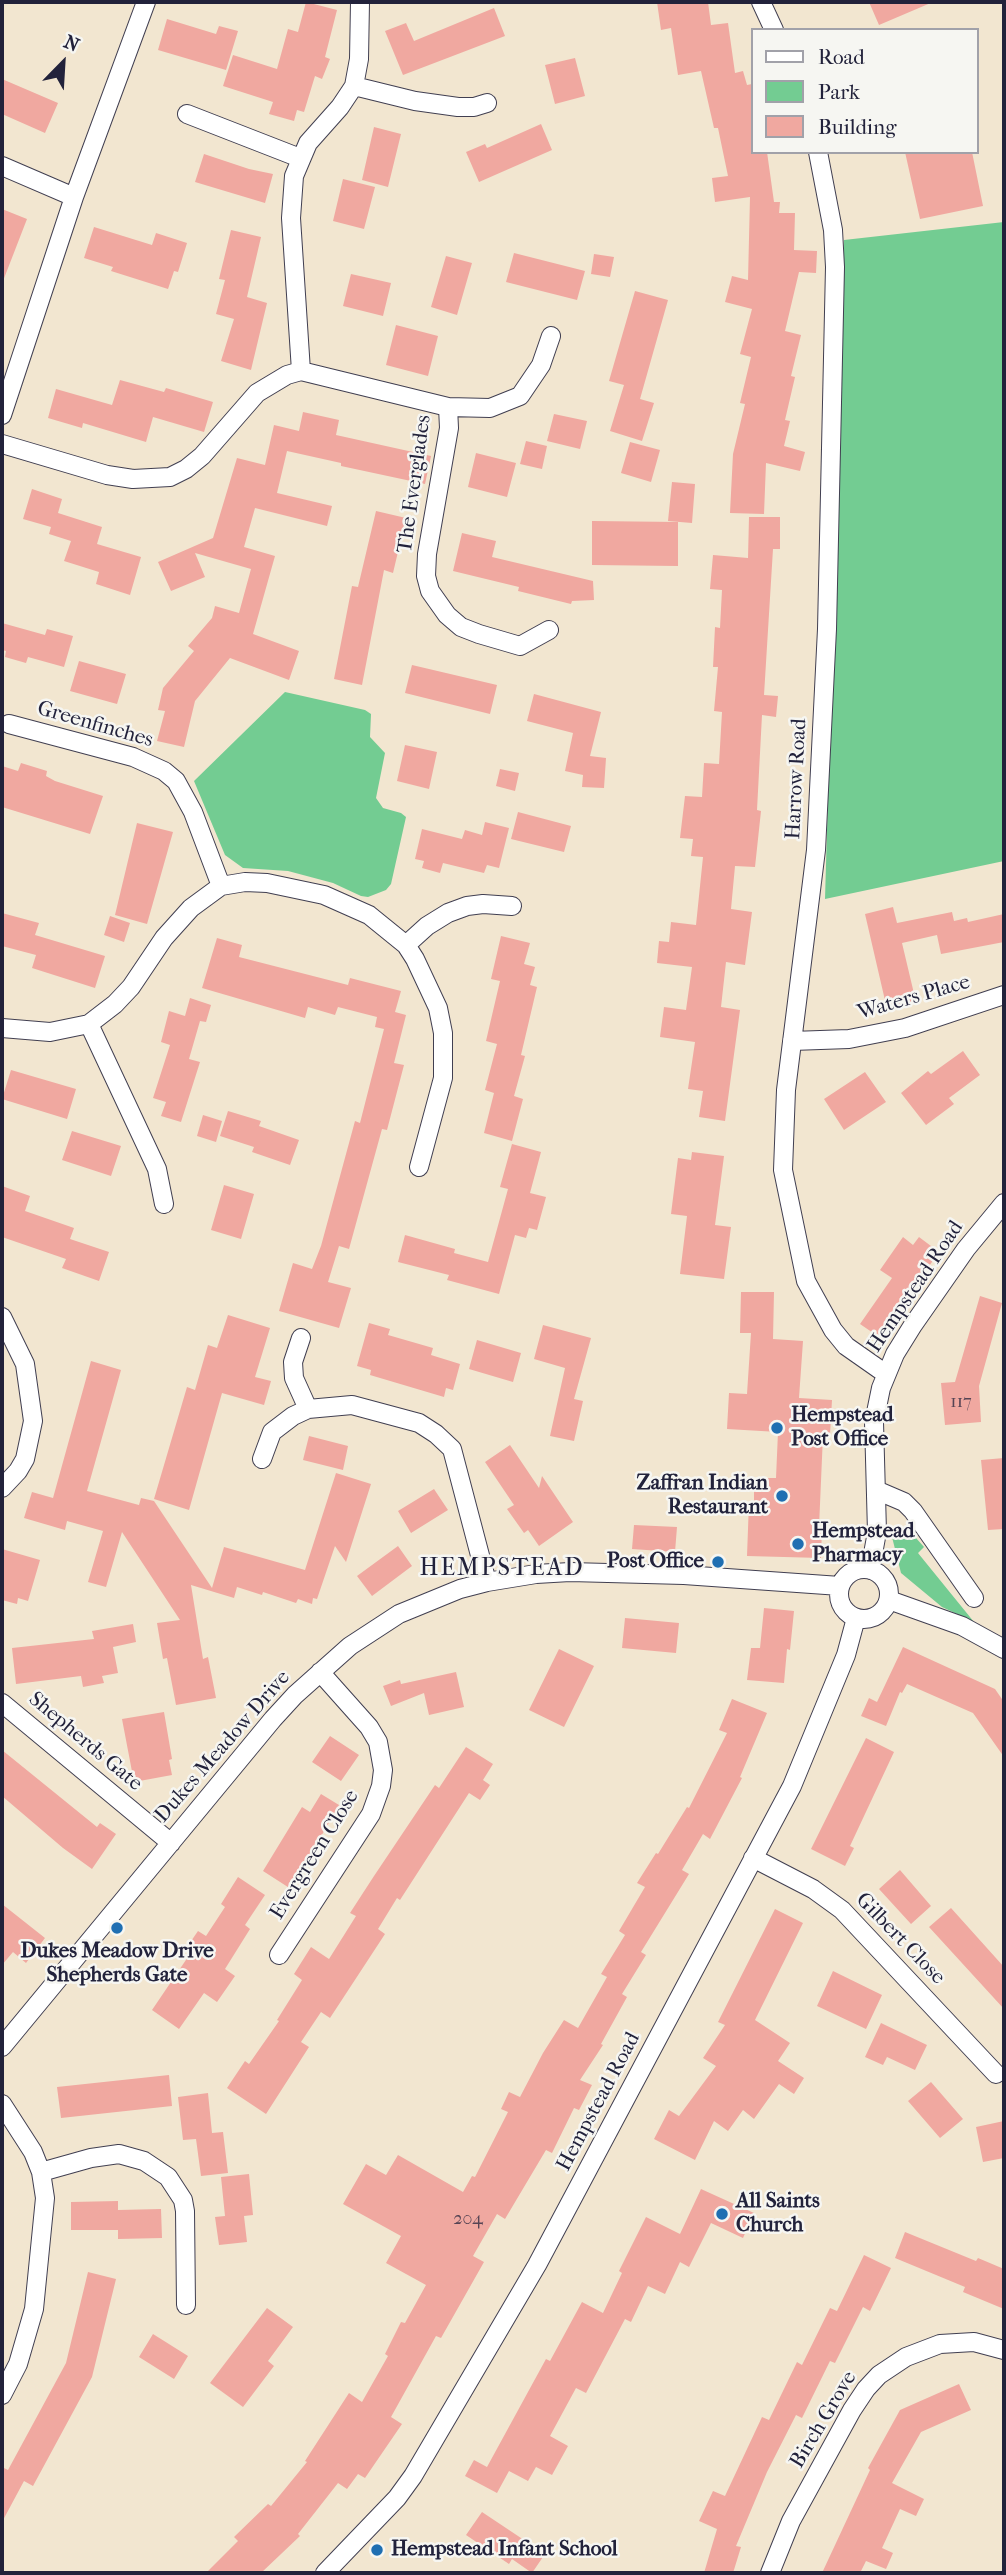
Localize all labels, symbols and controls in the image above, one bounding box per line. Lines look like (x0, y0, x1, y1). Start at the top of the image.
north arrow (28, 28, 98, 98)
legend (750, 28, 978, 154)
text: N (60, 31, 83, 57)
text: Road (818, 45, 865, 69)
text: Park (818, 80, 860, 104)
text: Building (818, 115, 896, 139)
street label: The Everglades (393, 413, 437, 555)
street label: Greenfinches (34, 696, 156, 754)
street label: Harrow Road (781, 718, 813, 840)
street label: Waters Place (855, 970, 973, 1026)
street label: Hempstead Road (863, 1216, 969, 1358)
house number: 117 (950, 1392, 972, 1414)
place label: Hempstead Post Office (791, 1403, 893, 1453)
marker: Hempstead Post Office (769, 1420, 785, 1436)
place label: Zaffran Indian Restaurant (637, 1471, 768, 1521)
marker: Zaffran Indian Restaurant (774, 1488, 790, 1504)
place label: Hempstead Pharmacy (812, 1519, 914, 1569)
marker: Hempstead Pharmacy (790, 1536, 806, 1552)
place label: Post Office (607, 1549, 704, 1575)
marker: Post Office (710, 1554, 726, 1570)
district label: HEMPSTEAD (421, 1555, 583, 1583)
street label: Dukes Meadow Drive (150, 1666, 296, 1828)
street label: Shepherds Gate (23, 1687, 147, 1797)
street label: Evergreen Close (265, 1786, 365, 1924)
street label: Gilbert Close (850, 1888, 950, 1990)
marker: Dukes Meadow Drive Shepherds Gate (109, 1920, 125, 1936)
place label: Dukes Meadow Drive Shepherds Gate (20, 1939, 214, 1989)
street label: Hempstead Road (552, 2028, 646, 2176)
place label: All Saints Church (736, 2189, 820, 2239)
marker: All Saints Church (714, 2206, 730, 2222)
house number: 204 (453, 2209, 483, 2231)
street label: Birch Grove (785, 2367, 863, 2473)
place label: Hempstead Infant School (391, 2537, 618, 2563)
marker: Hempstead Infant School (369, 2542, 385, 2558)

